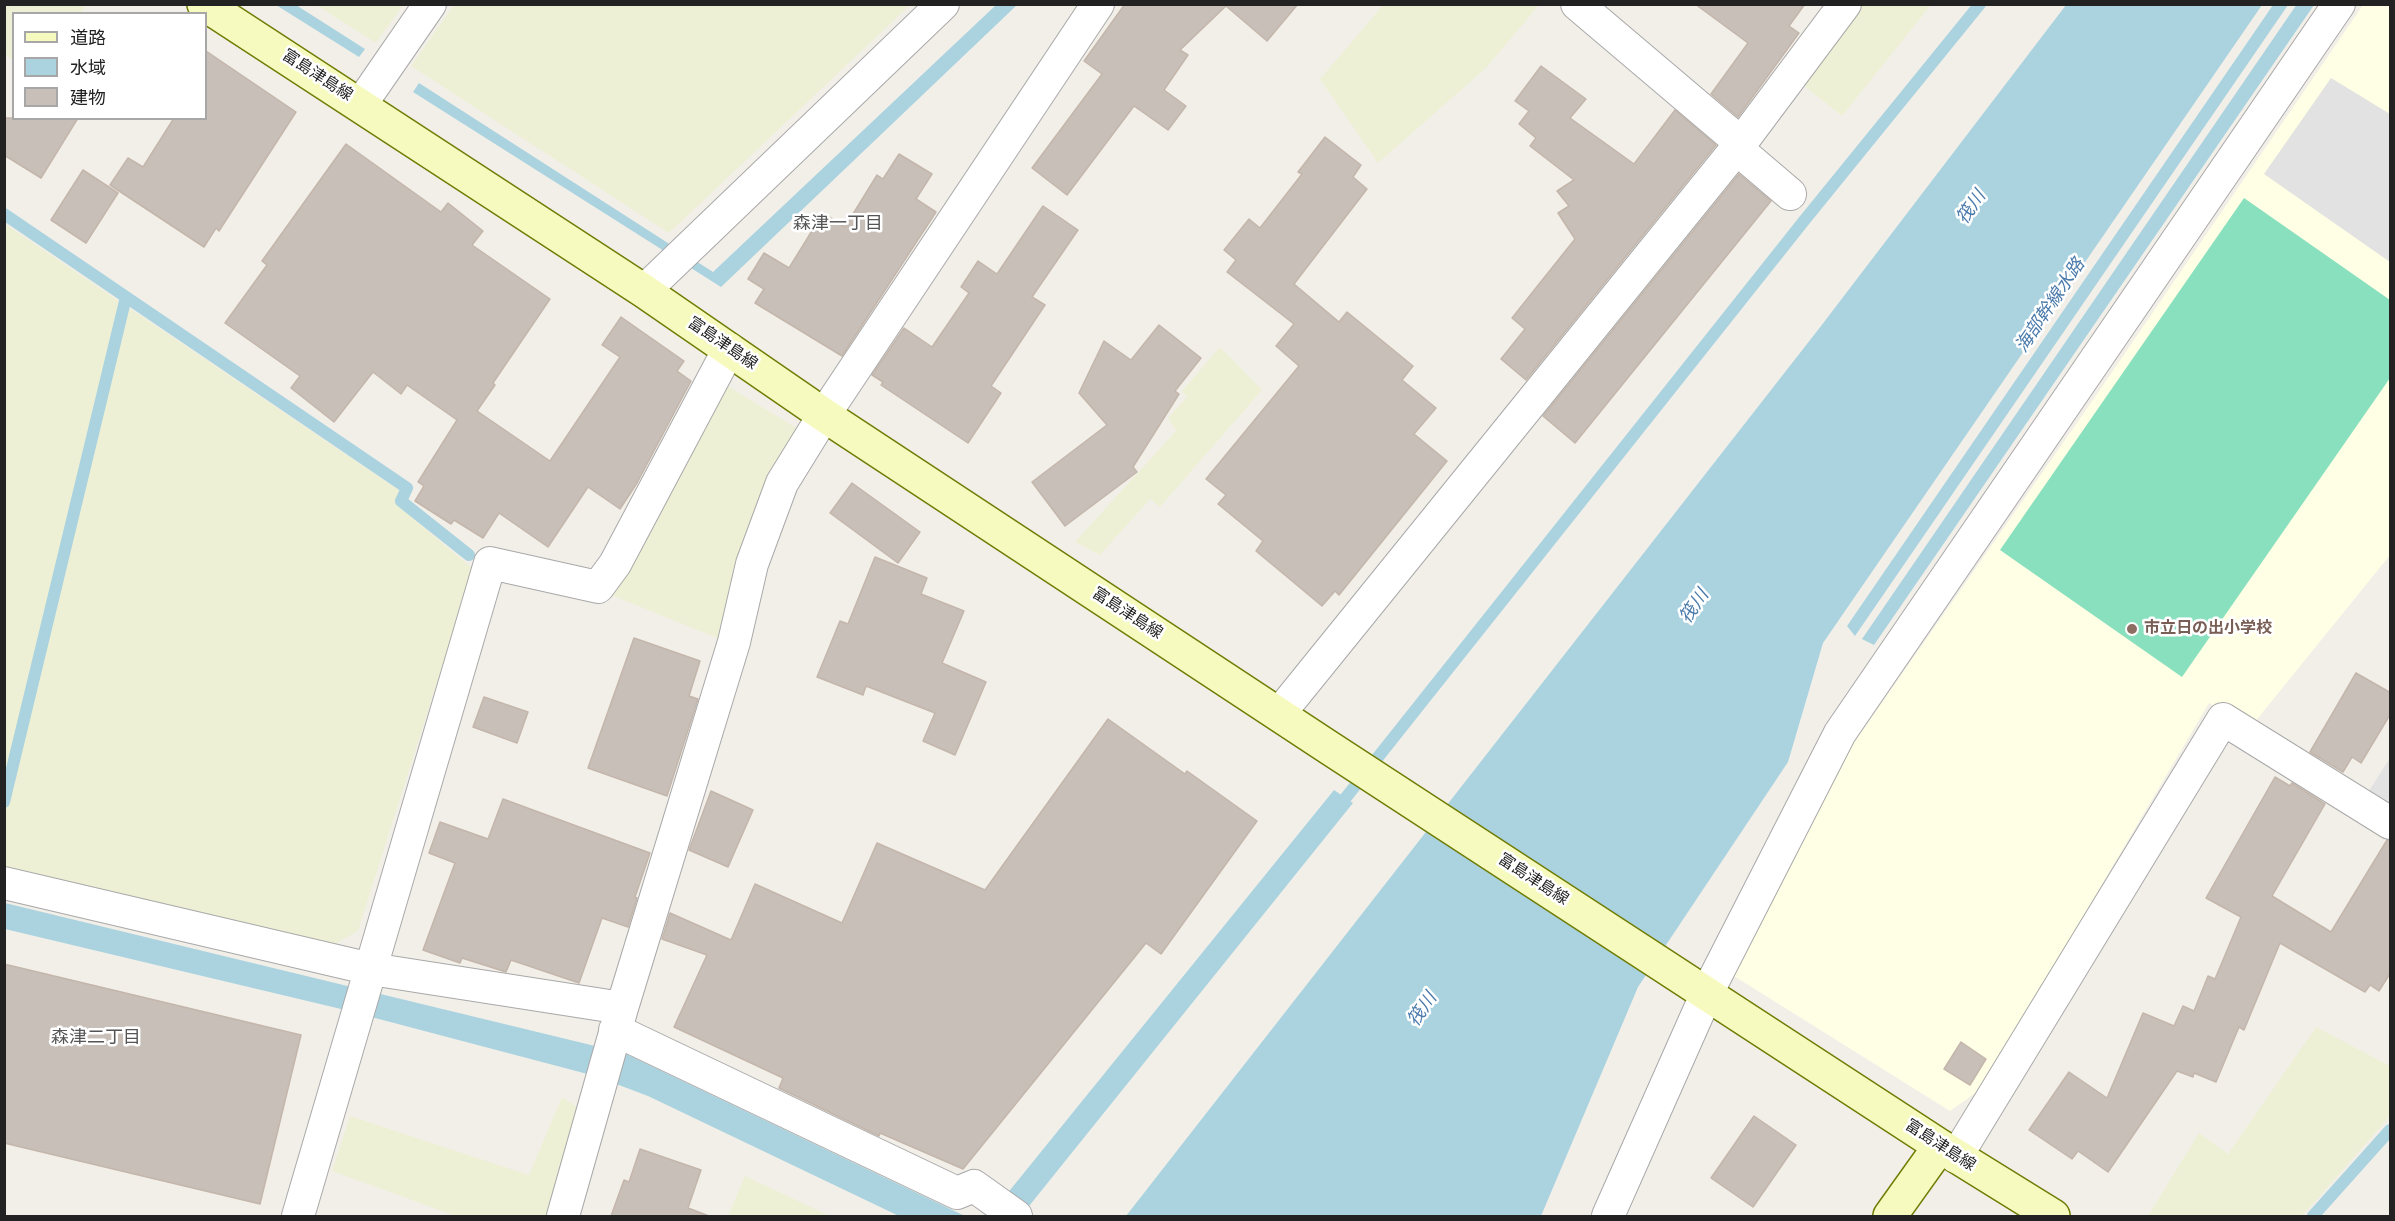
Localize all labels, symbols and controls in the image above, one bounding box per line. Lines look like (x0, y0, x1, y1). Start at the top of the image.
legend (12, 12, 207, 120)
text: 道路 (70, 24, 106, 51)
street label: 富島津島線 (278, 46, 356, 106)
text: 水域 (70, 54, 106, 81)
text: 建物 (70, 84, 106, 111)
water label: 筏川 (1953, 187, 1991, 229)
district label: 森津一丁目 (793, 214, 883, 236)
water label: 海部幹線水路 (2012, 255, 2090, 357)
street label: 富島津島線 (683, 314, 761, 374)
street label: 富島津島線 (1088, 584, 1166, 644)
water label: 筏川 (1676, 586, 1714, 628)
place label: 市立日の出小学校 (2144, 619, 2272, 639)
marker: 市立日の出小学校 (2125, 622, 2139, 636)
street label: 富島津島線 (1494, 850, 1572, 910)
water label: 筏川 (1404, 989, 1442, 1031)
district label: 森津二丁目 (51, 1028, 141, 1050)
street label: 富島津島線 (1901, 1116, 1979, 1176)

